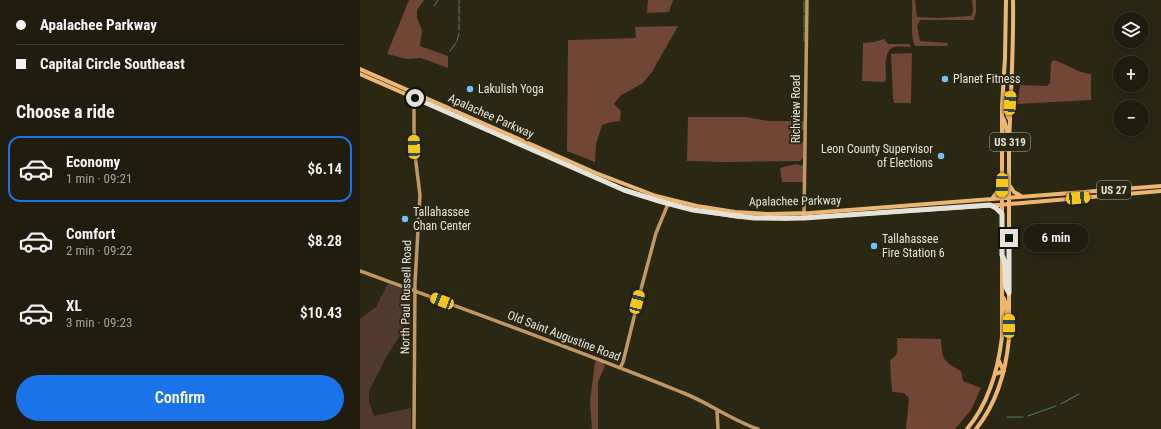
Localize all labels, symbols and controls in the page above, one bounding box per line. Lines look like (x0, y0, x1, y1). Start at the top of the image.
map controls (1113, 12, 1149, 136)
button: layers (1113, 12, 1149, 48)
text: Apalachee Parkway (40, 16, 157, 34)
text: Capital Circle Southeast (40, 55, 185, 73)
button: + (1113, 56, 1149, 92)
place label: Planet Fitness (953, 72, 1020, 86)
marker: Planet Fitness (940, 74, 950, 84)
street label: Richview Road (789, 75, 803, 143)
place label: Lakulish Yoga (478, 82, 544, 96)
marker: Lakulish Yoga (465, 84, 475, 94)
route start (406, 89, 424, 107)
street label: Apalachee Parkway (446, 91, 536, 141)
car (1003, 91, 1017, 115)
button: − (1113, 100, 1149, 136)
text: Choose a ride (16, 101, 115, 122)
road number: US 319 (990, 133, 1030, 151)
car (408, 135, 420, 159)
place label: Leon County Supervisor of Elections (821, 142, 933, 170)
icon: car (18, 151, 54, 187)
marker: Leon County Supervisor of Elections (936, 151, 946, 161)
text: Economy (66, 153, 120, 171)
text: $6.14 (308, 160, 342, 178)
text: 1 min · 09:21 (66, 171, 132, 186)
car (996, 173, 1008, 197)
road number: US 27 (1097, 181, 1131, 199)
car (1066, 191, 1090, 205)
street label: Apalachee Parkway (749, 193, 841, 209)
place label: Tallahassee Chan Center (413, 205, 471, 233)
marker: Tallahassee Chan Center (400, 214, 410, 224)
icon: car (18, 223, 54, 259)
callout: 6 min (1023, 224, 1089, 252)
text: Comfort (66, 225, 115, 243)
route end (1000, 229, 1018, 247)
text: 6 min (1042, 230, 1070, 245)
text: $8.28 (308, 232, 342, 250)
place label: Tallahassee Fire Station 6 (882, 232, 945, 260)
street label: North Paul Russell Road (398, 240, 414, 354)
marker: Tallahassee Fire Station 6 (869, 241, 879, 251)
text: 2 min · 09:22 (66, 243, 132, 258)
car (628, 289, 646, 315)
car (429, 291, 455, 311)
icon: car (18, 295, 54, 331)
text: XL (66, 297, 82, 315)
text: $10.43 (300, 304, 342, 322)
street label: Old Saint Augustine Road (505, 308, 623, 364)
car (1003, 314, 1015, 338)
text: 3 min · 09:23 (66, 315, 132, 330)
button: Confirm (16, 375, 344, 421)

